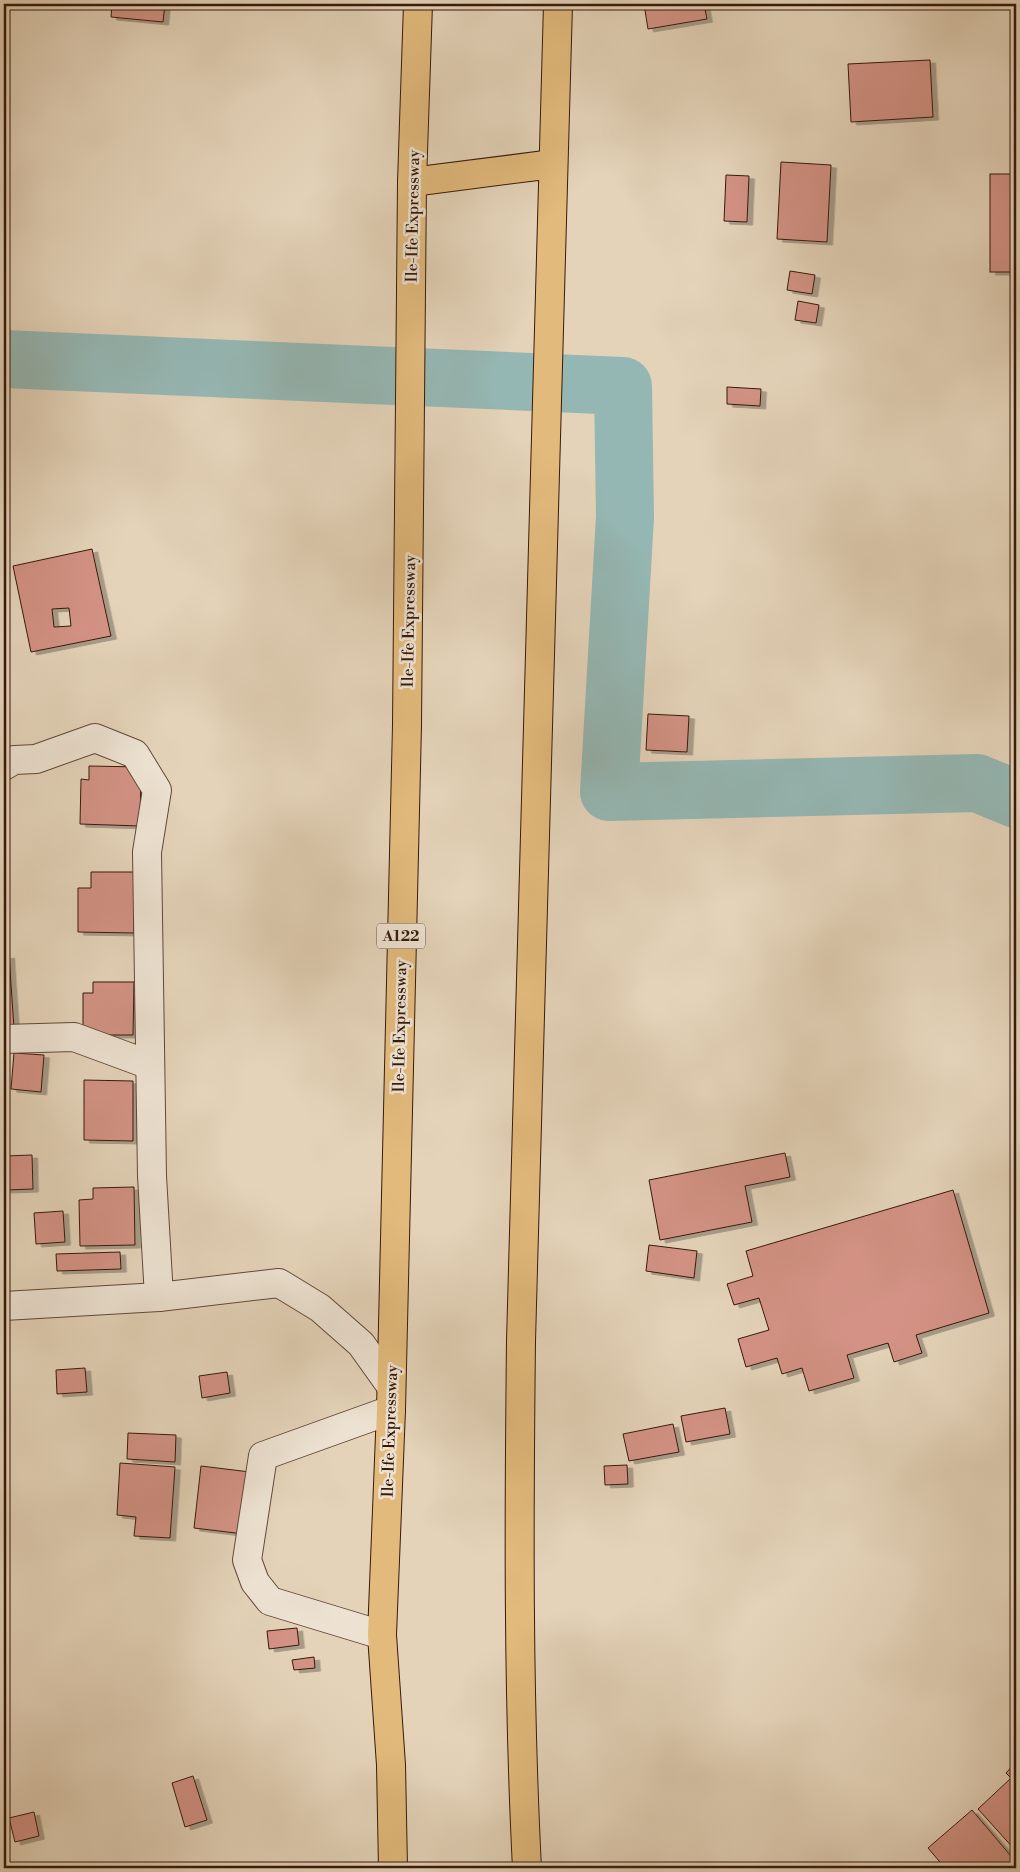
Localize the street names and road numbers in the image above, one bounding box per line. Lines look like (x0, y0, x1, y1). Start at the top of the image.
street label: Ile-Ife Expressway (402, 149, 424, 282)
street label: Ile-Ife Expressway (398, 554, 420, 687)
road number: A122 (377, 924, 425, 948)
street label: Ile-Ife Expressway (389, 959, 411, 1092)
street label: Ile-Ife Expressway (378, 1364, 402, 1498)

